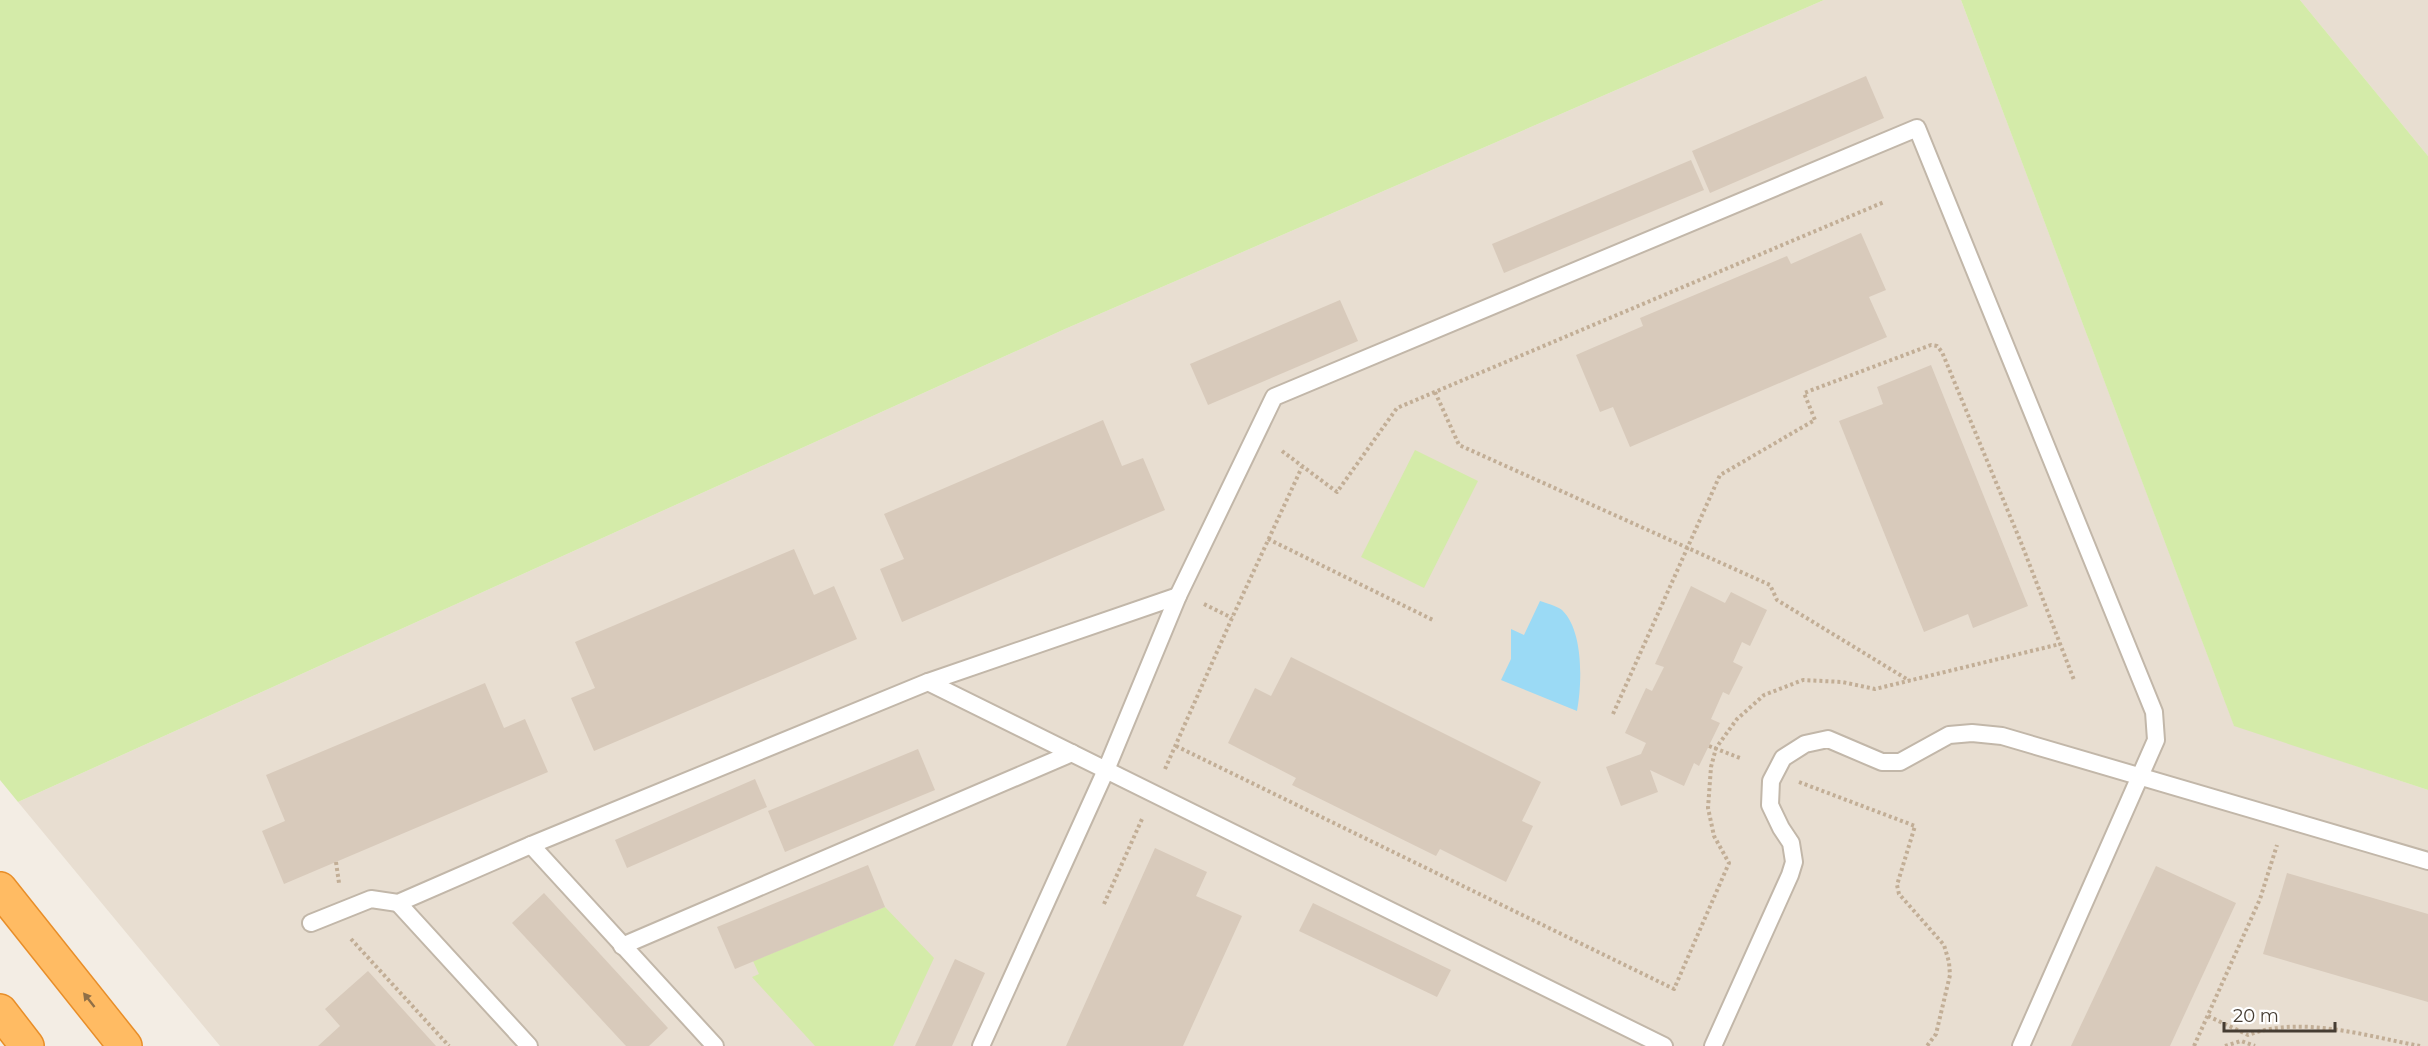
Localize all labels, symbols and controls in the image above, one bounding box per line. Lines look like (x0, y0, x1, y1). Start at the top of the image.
one-way arrow (83, 992, 96, 1008)
scale bar (2224, 995, 2335, 1033)
text: 20 m (2233, 1005, 2279, 1027)

